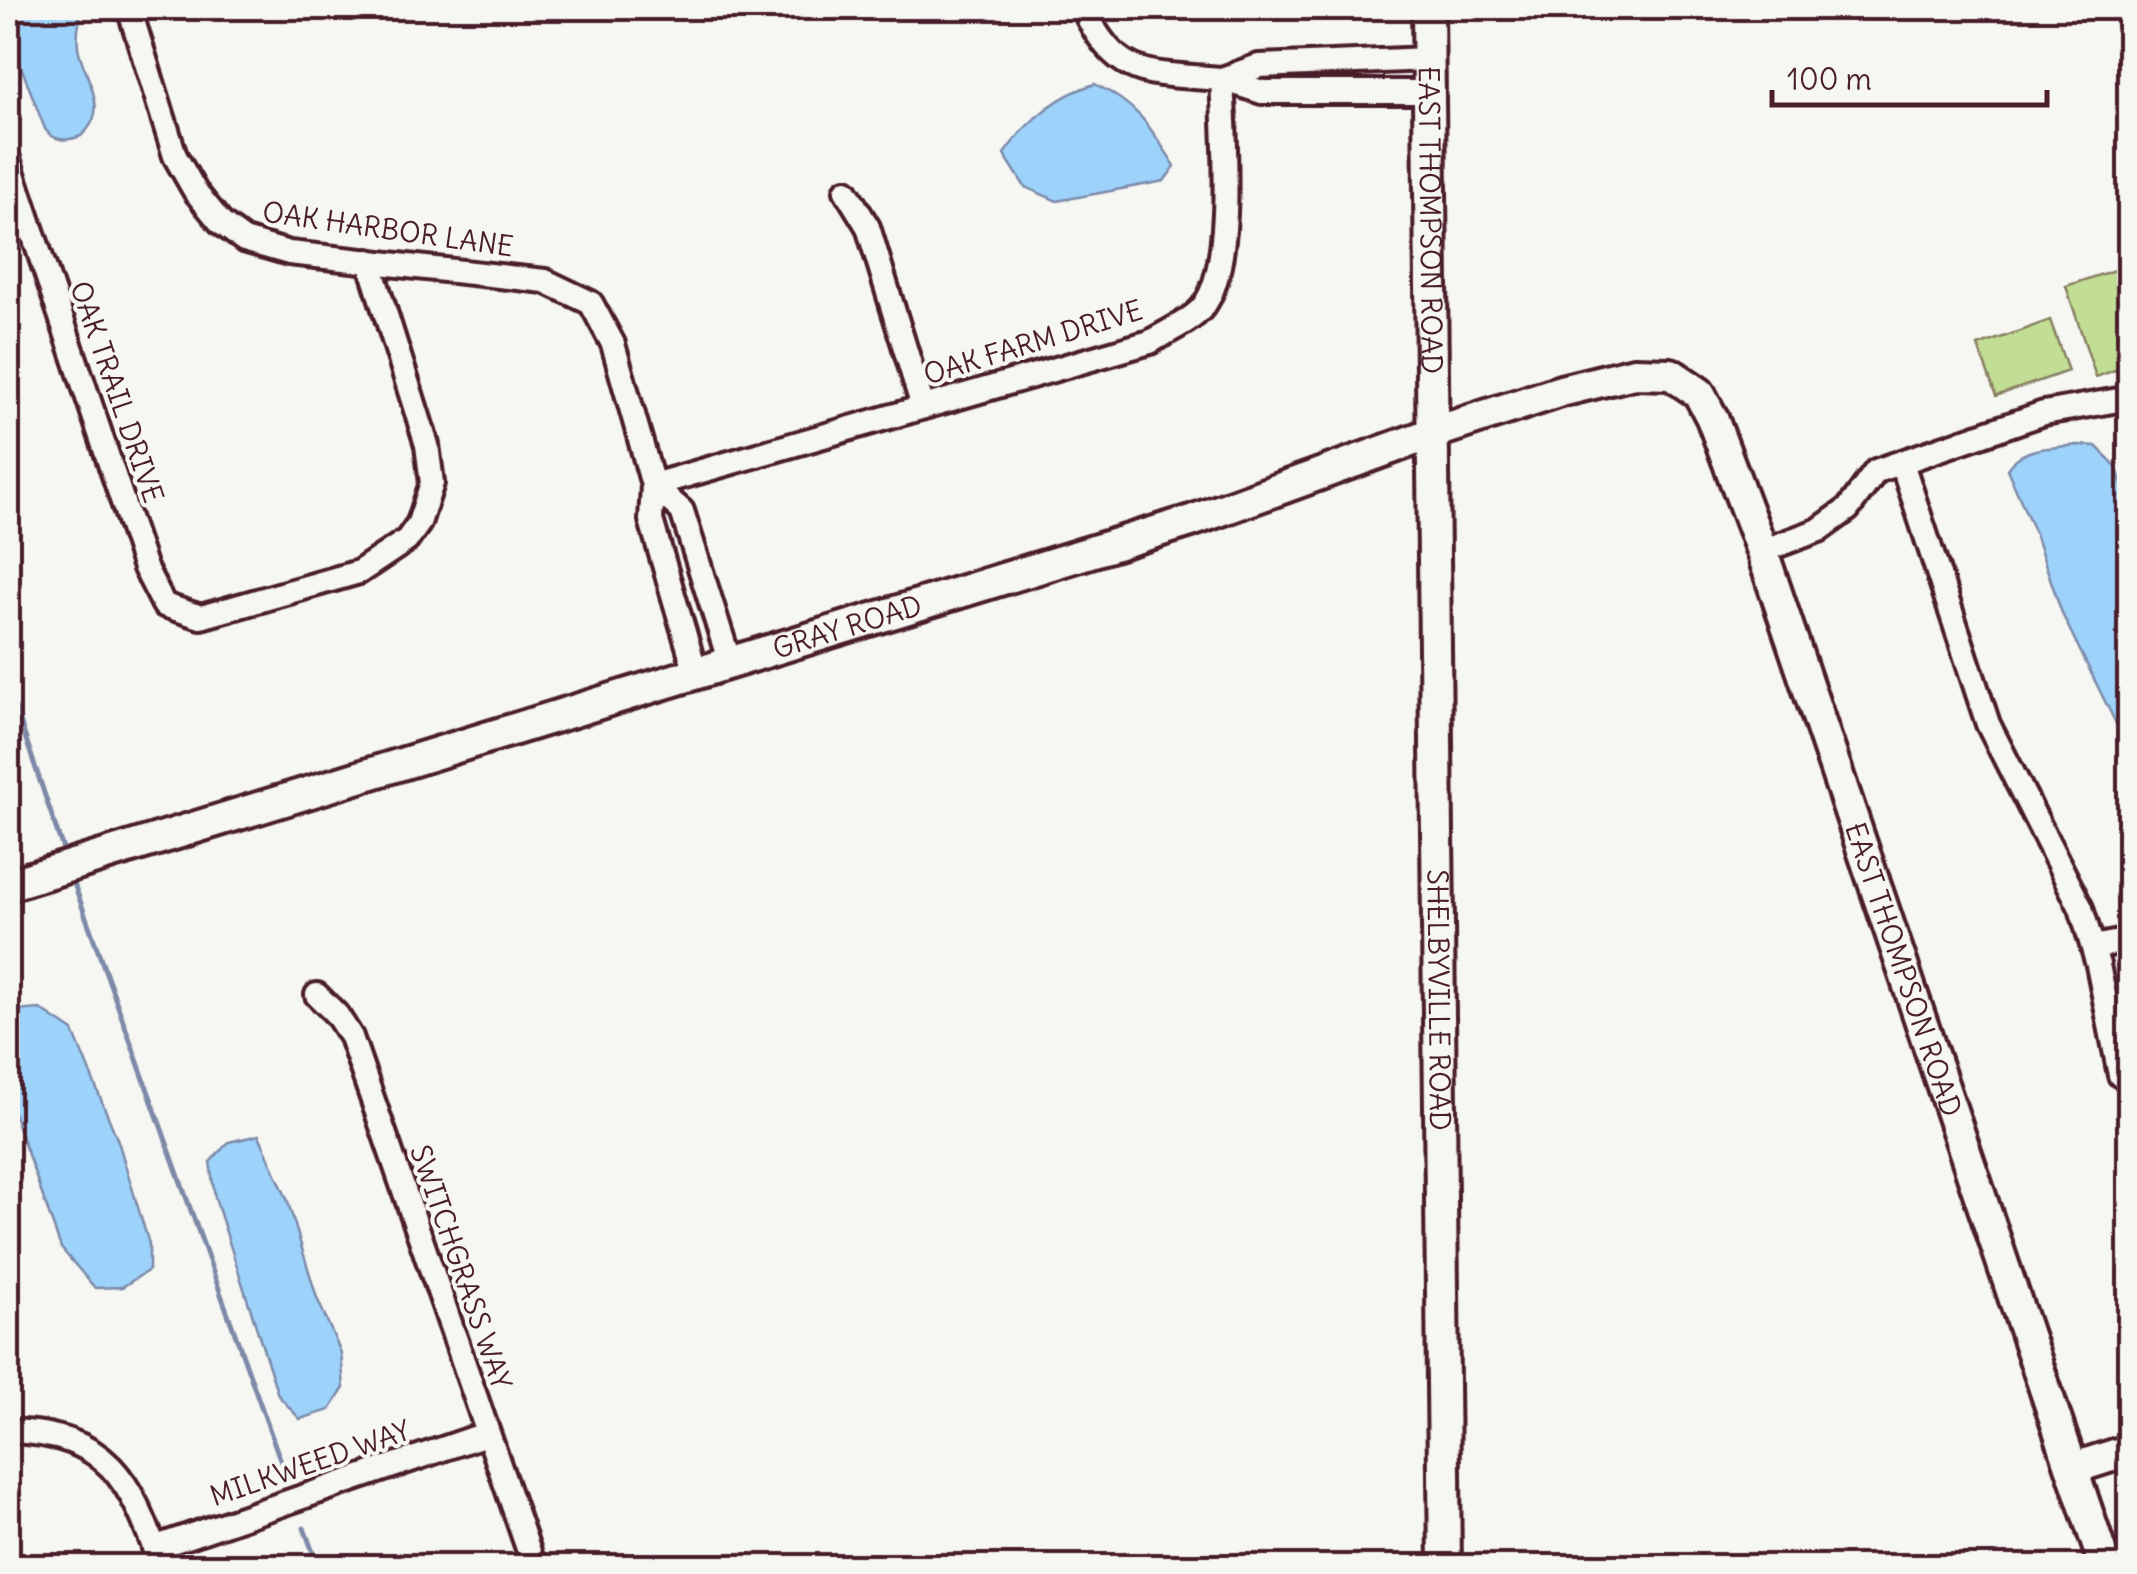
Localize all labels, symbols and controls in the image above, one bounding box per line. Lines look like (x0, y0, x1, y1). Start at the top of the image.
scale bar (1772, 45, 2047, 107)
text: 100 m (1787, 60, 1872, 98)
street label: EAST THOMPSON ROAD (1411, 66, 1450, 374)
street label: OAK HARBOR LANE (260, 194, 516, 264)
street label: OAK TRAIL DRIVE (62, 276, 172, 508)
street label: OAK FARM DRIVE (919, 292, 1147, 392)
street label: GRAY ROAD (768, 587, 926, 667)
street label: EAST THOMPSON ROAD (1837, 818, 1970, 1121)
street label: SHELBYVILLE ROAD (1419, 869, 1458, 1131)
street label: SWITCHGRASS WAY (402, 1140, 520, 1394)
street label: MILKWEED WAY (205, 1412, 415, 1514)

